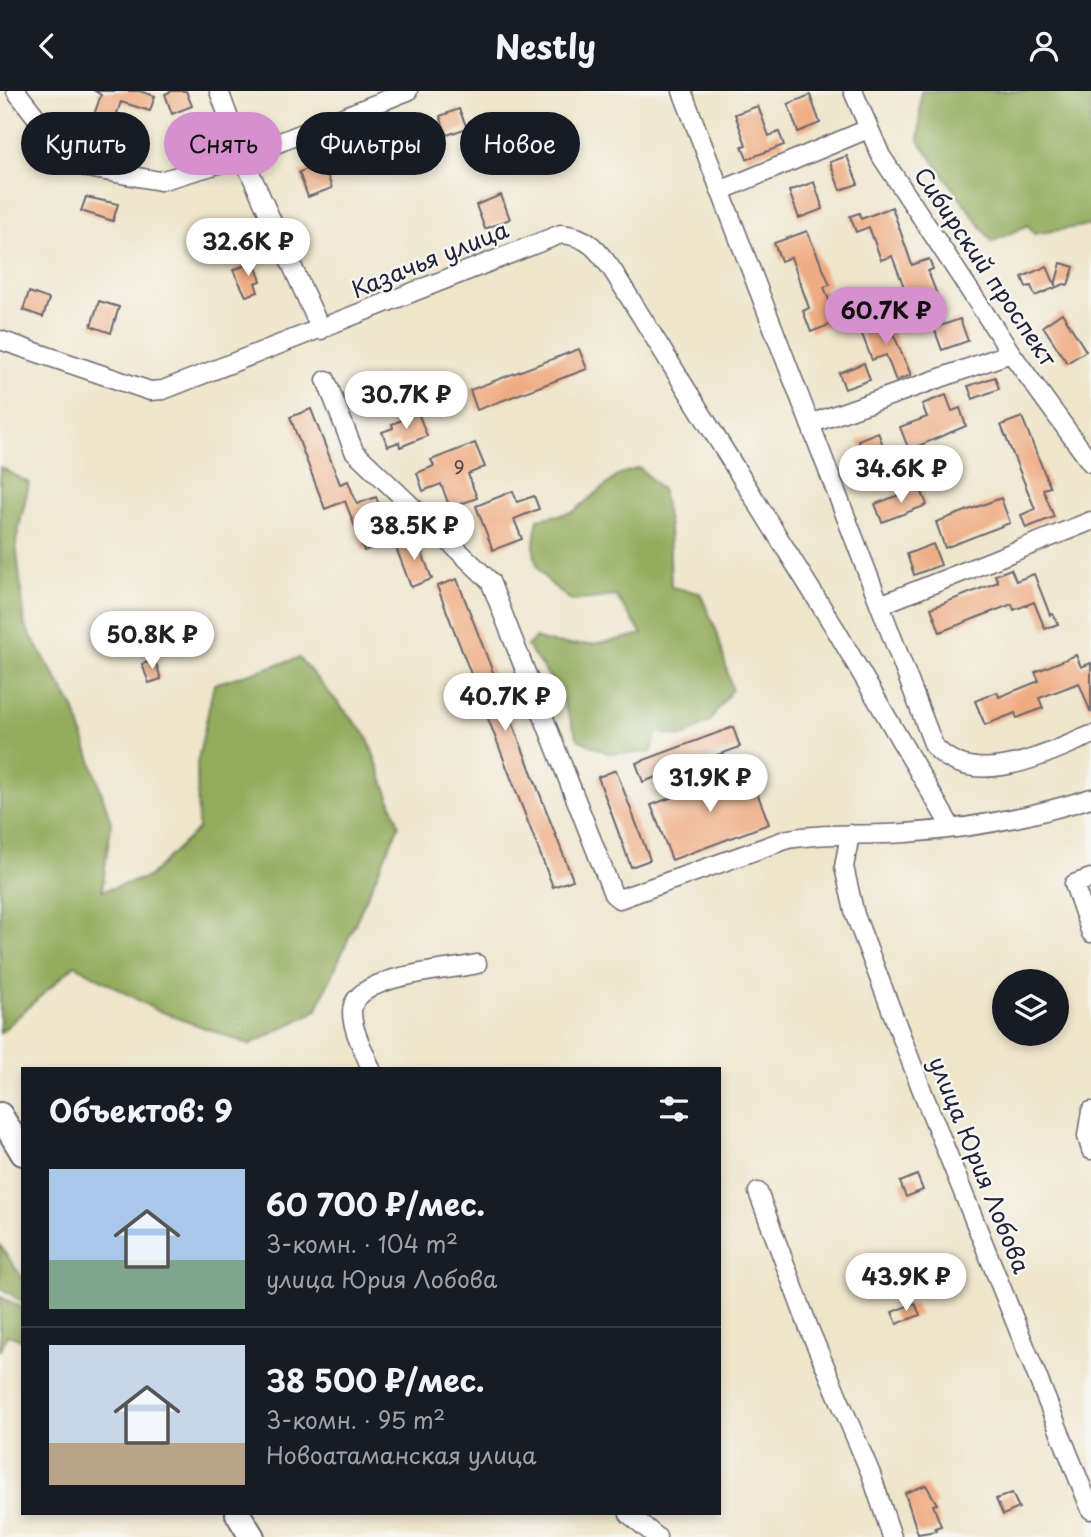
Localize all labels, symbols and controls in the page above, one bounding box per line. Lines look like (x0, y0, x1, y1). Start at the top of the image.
text: Nestly (495, 22, 596, 70)
icon: back (28, 27, 66, 65)
icon: person (1025, 27, 1063, 65)
chip: Купить (21, 112, 150, 175)
chip: Снять (164, 112, 282, 175)
chip: Фильтры (296, 112, 446, 175)
chip: Новое (460, 112, 580, 175)
street label: Сибирский проспект (906, 159, 1067, 374)
street label: Казачья улица (345, 211, 514, 306)
pin: 32.6K ₽ (183, 219, 313, 278)
text: 32.6K ₽ (202, 223, 294, 258)
pin: 60.7K ₽ (821, 287, 951, 347)
text: 60.7K ₽ (841, 292, 931, 327)
pin: 30.7K ₽ (341, 371, 471, 431)
text: 30.7K ₽ (361, 376, 451, 411)
pin: 34.6K ₽ (836, 445, 966, 505)
text: 34.6K ₽ (855, 450, 947, 485)
house number: 9 (453, 452, 465, 480)
pin: 38.5K ₽ (349, 503, 479, 562)
text: 38.5K ₽ (369, 507, 459, 542)
pin: 50.8K ₽ (87, 611, 217, 671)
text: 50.8K ₽ (106, 616, 198, 651)
pin: 40.7K ₽ (440, 673, 570, 733)
text: 40.7K ₽ (459, 678, 551, 713)
pin: 31.9K ₽ (645, 755, 775, 814)
text: 31.9K ₽ (669, 759, 751, 794)
map controls (992, 969, 1069, 1046)
button: layers (992, 969, 1069, 1046)
street label: улица Юрия Лобова (921, 1051, 1040, 1279)
text: Объектов: 9 (49, 1087, 233, 1132)
icon: filters (655, 1090, 693, 1128)
text: 60 700 ₽/мес. (266, 1181, 485, 1226)
icon: home (105, 1197, 189, 1281)
text: 3-комн. · 104 m² (266, 1226, 458, 1261)
pin: 43.9K ₽ (841, 1253, 971, 1313)
text: 43.9K ₽ (861, 1258, 951, 1293)
text: улица Юрия Лобова (266, 1261, 497, 1296)
text: 38 500 ₽/мес. (266, 1357, 484, 1402)
icon: home (105, 1373, 189, 1457)
text: 3-комн. · 95 m² (266, 1402, 445, 1437)
text: Новоатаманская улица (266, 1437, 537, 1472)

